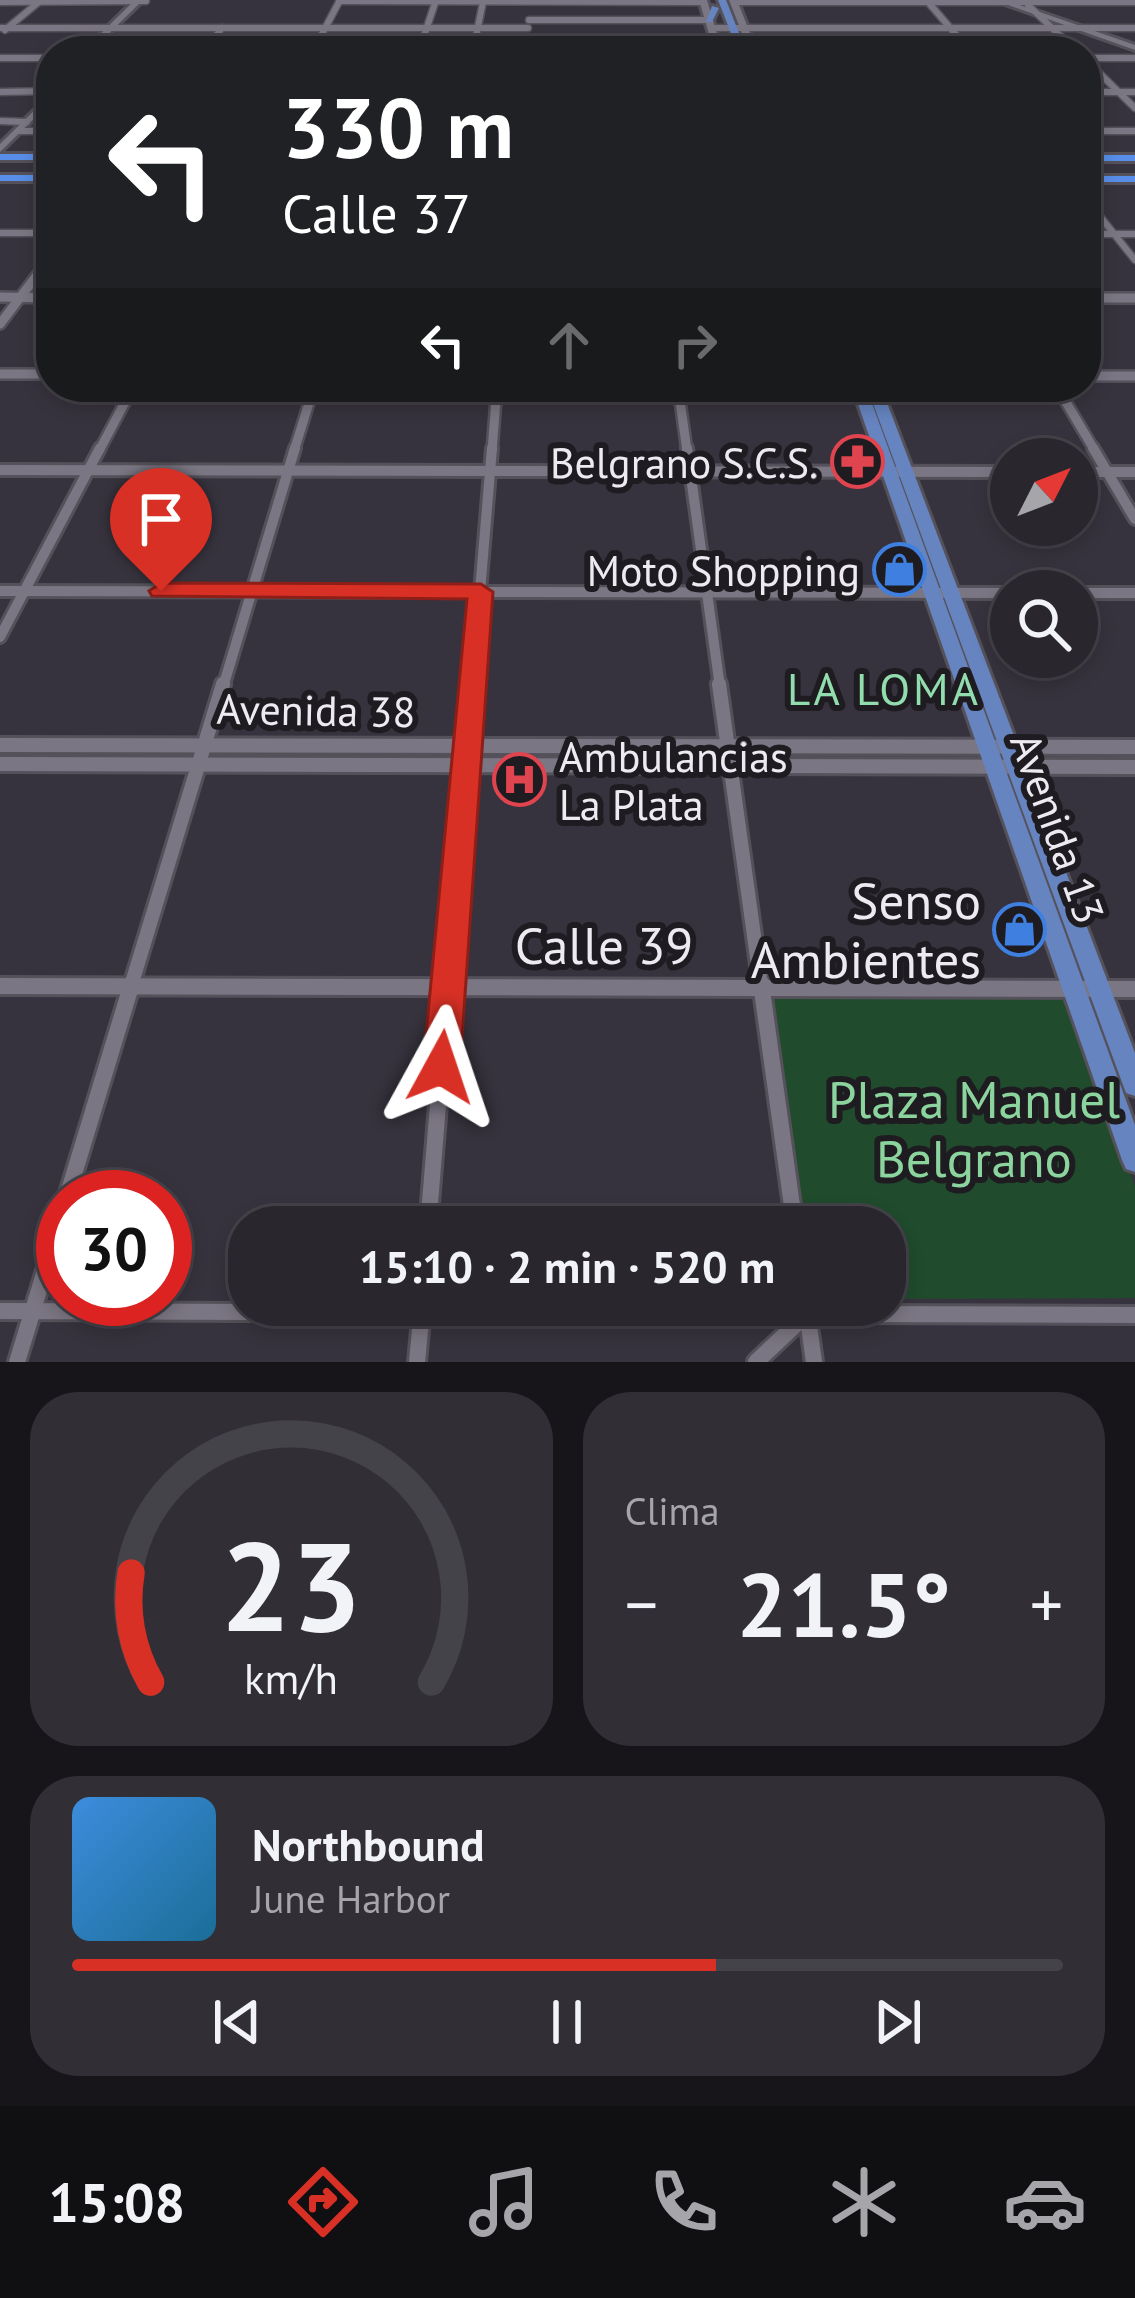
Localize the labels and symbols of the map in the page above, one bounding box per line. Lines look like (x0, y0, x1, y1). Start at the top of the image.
pharmacy icon: Belgrano S.C.S. (829, 434, 885, 490)
place label: Belgrano S.C.S. (550, 435, 818, 490)
north arrow (990, 438, 1098, 546)
pin (110, 468, 212, 591)
shop icon: Moto Shopping (871, 542, 927, 598)
place label: Moto Shopping (587, 543, 860, 598)
district label: LA LOMA (787, 659, 981, 717)
street label: Avenida 38 (216, 681, 416, 739)
street label: Avenida 13 (998, 725, 1118, 931)
place label: Ambulancias La Plata (559, 729, 788, 832)
hospital icon: Ambulancias La Plata (492, 752, 548, 808)
place label: Senso Ambientes (751, 867, 981, 992)
shop icon: Senso Ambientes (992, 901, 1048, 957)
street label: Calle 39 (515, 912, 693, 978)
position arrow (378, 1004, 504, 1130)
park label: Plaza Manuel Belgrano (828, 1066, 1120, 1191)
speed limit sign: 30 (36, 1170, 192, 1326)

